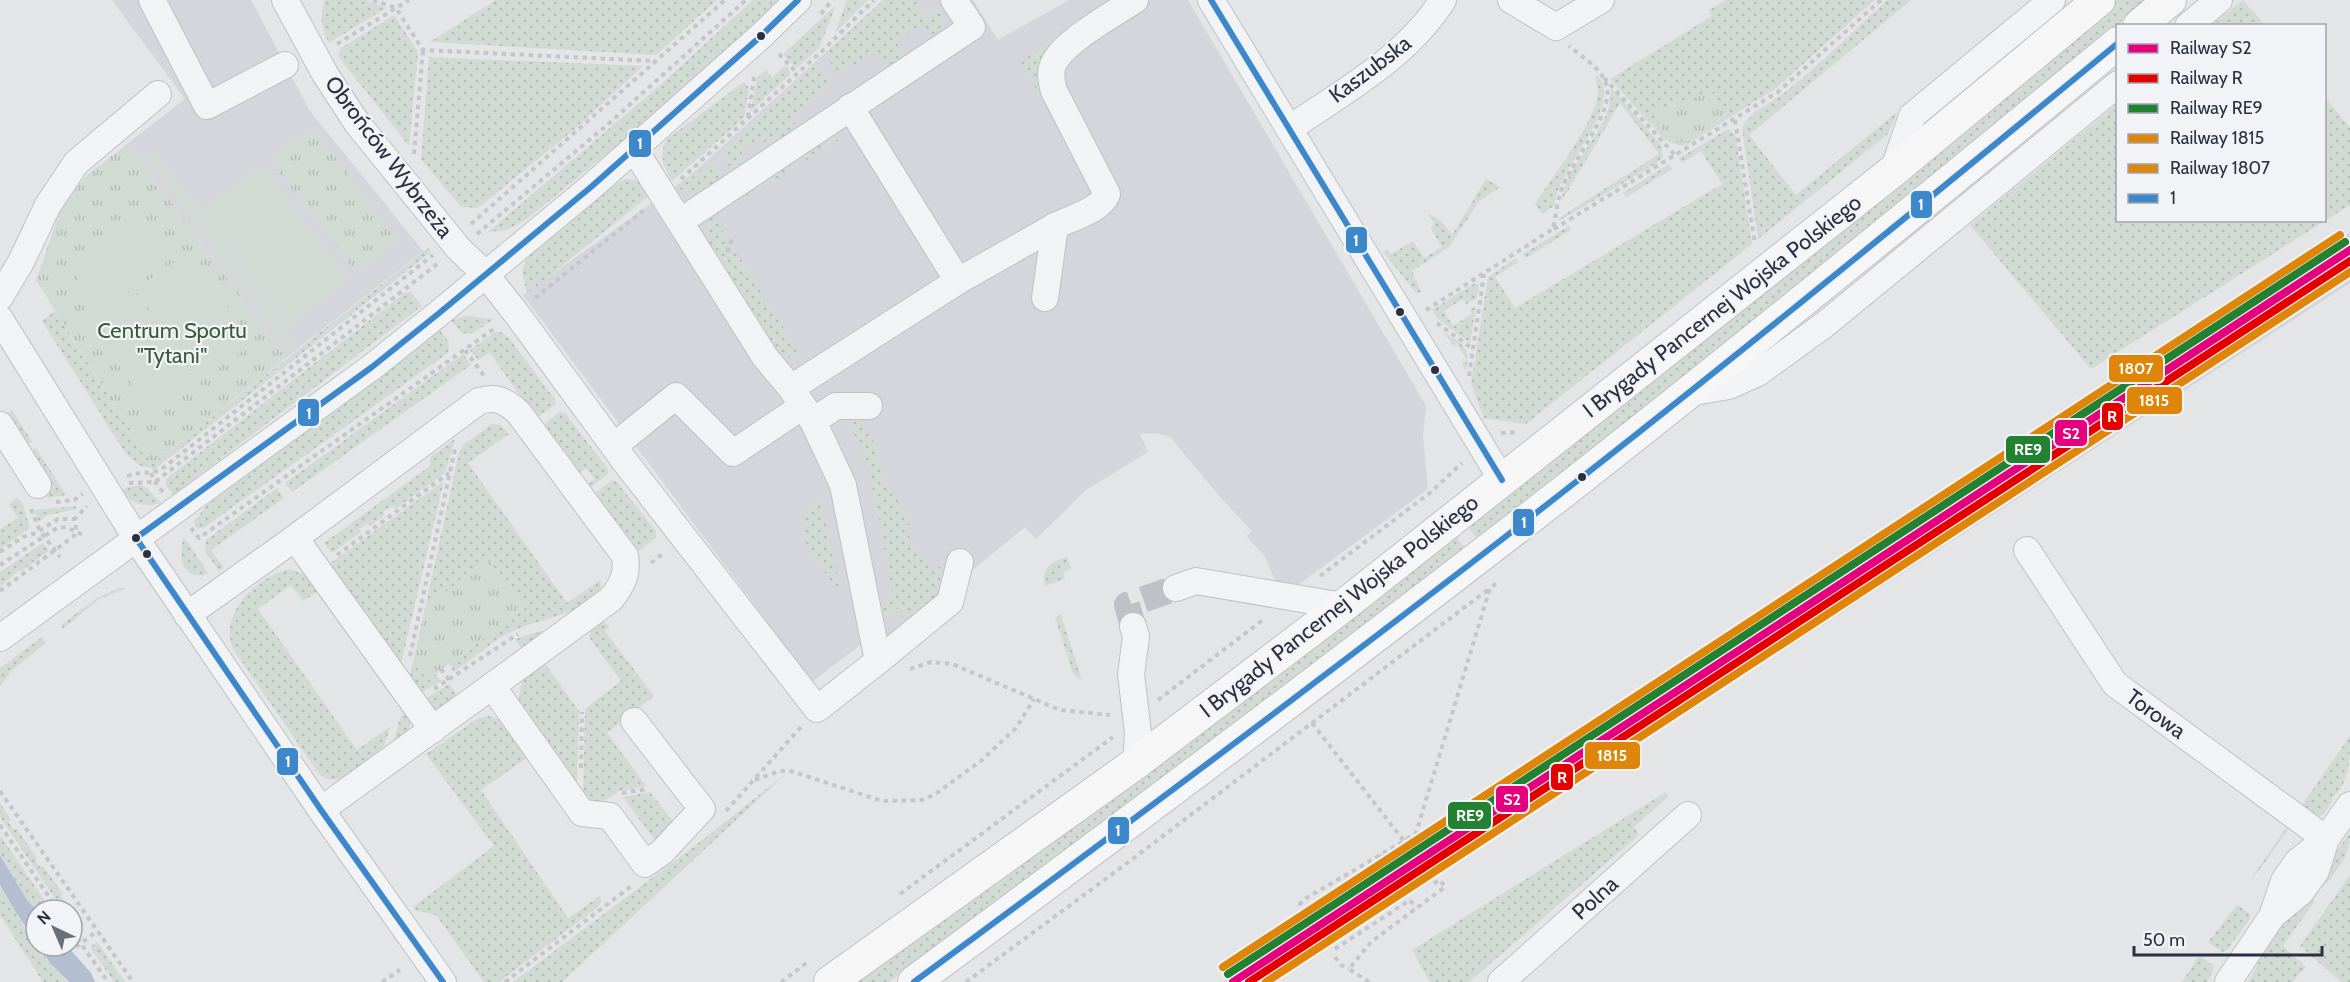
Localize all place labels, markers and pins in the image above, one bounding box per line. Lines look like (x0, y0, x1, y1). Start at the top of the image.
unlabelled marker (755, 30, 767, 42)
unlabelled marker (1394, 306, 1406, 318)
unlabelled marker (1429, 364, 1441, 376)
unlabelled marker (1576, 471, 1588, 483)
unlabelled marker (130, 532, 142, 544)
unlabelled marker (141, 548, 153, 560)

